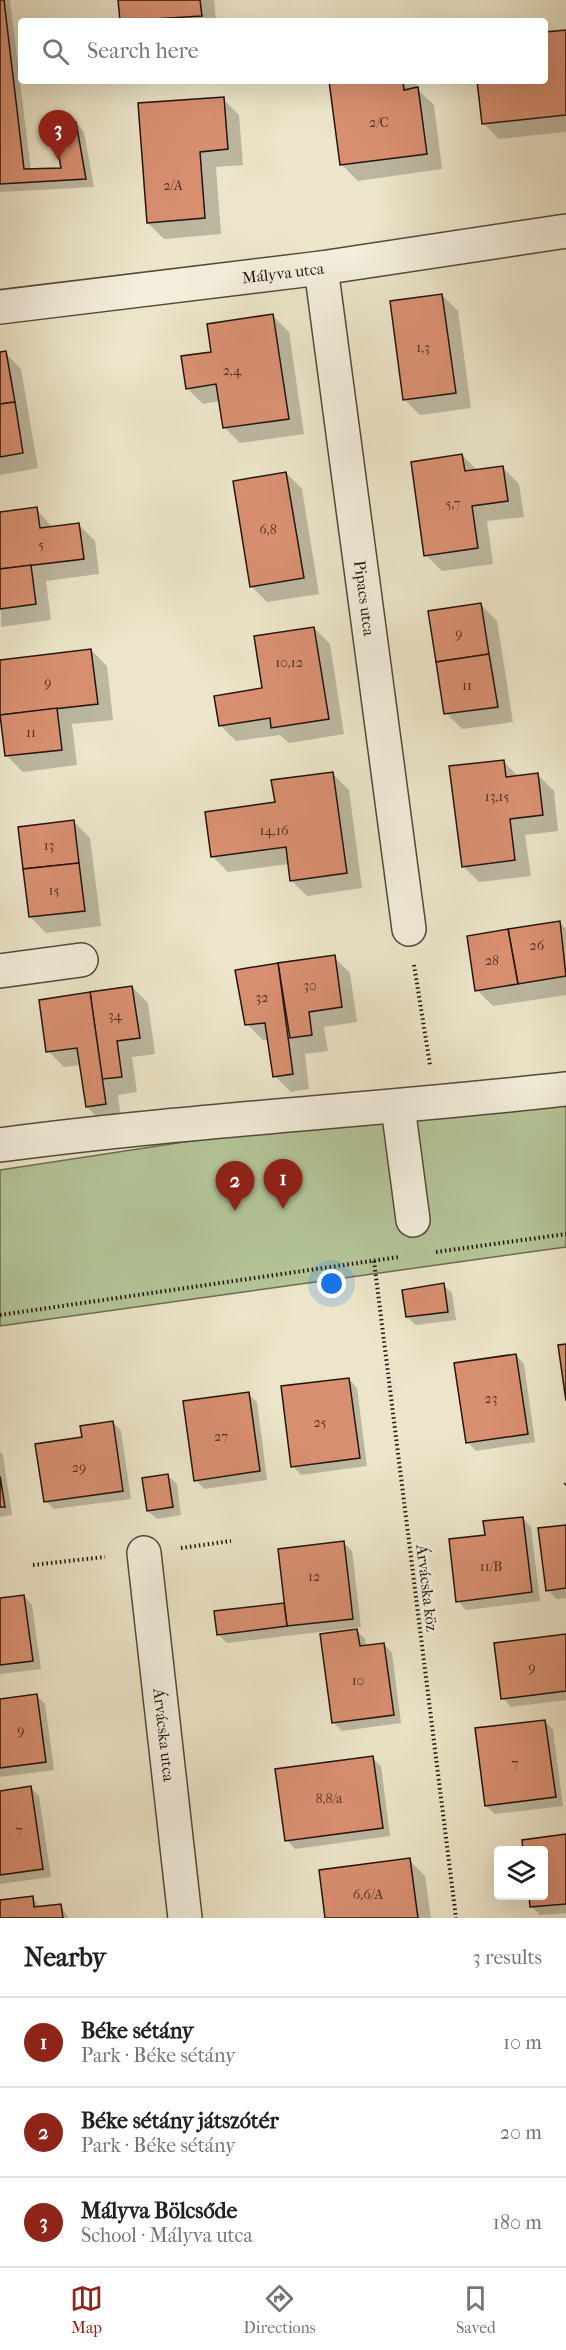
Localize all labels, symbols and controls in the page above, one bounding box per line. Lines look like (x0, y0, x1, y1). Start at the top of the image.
search box (18, 18, 548, 84)
icon: search (39, 35, 72, 68)
text: Search here (87, 38, 199, 64)
pin: 3 (38, 110, 78, 160)
house number: 2/C (369, 114, 389, 131)
house number: 2/A (163, 177, 184, 194)
street label: Mályva utca (241, 258, 326, 287)
house number: 1,3 (416, 339, 430, 356)
house number: 2,4 (223, 362, 242, 379)
house number: 5,7 (446, 495, 461, 512)
house number: 6,8 (259, 521, 277, 538)
house number: 5 (38, 536, 44, 553)
street label: Pipacs utca (351, 559, 379, 638)
house number: 9 (455, 625, 463, 642)
house number: 10,12 (275, 654, 303, 671)
house number: 9 (44, 674, 52, 691)
house number: 11 (462, 677, 472, 694)
house number: 11 (26, 724, 36, 741)
house number: 13,15 (485, 788, 509, 805)
house number: 14,16 (259, 822, 289, 839)
house number: 13 (44, 837, 54, 854)
house number: 15 (49, 882, 60, 899)
house number: 26 (530, 937, 545, 954)
house number: 28 (485, 952, 499, 969)
house number: 30 (303, 977, 317, 994)
house number: 32 (256, 989, 268, 1006)
house number: 34 (108, 1007, 123, 1024)
pin: 1 (264, 1160, 302, 1209)
pin: 2 (216, 1162, 254, 1211)
your location (317, 1269, 346, 1298)
house number: 23 (485, 1390, 497, 1407)
house number: 25 (313, 1414, 327, 1431)
house number: 27 (214, 1428, 228, 1445)
house number: 29 (72, 1459, 86, 1476)
street label: Árvácska köz (412, 1542, 443, 1633)
house number: 11/B (480, 1558, 502, 1575)
house number: 12 (308, 1568, 320, 1585)
house number: 9 (528, 1659, 536, 1676)
house number: 10 (352, 1672, 364, 1689)
street label: Árvácska utca (150, 1686, 179, 1783)
house number: 9 (17, 1722, 25, 1739)
house number: 7 (512, 1755, 519, 1772)
house number: 8,8/a (316, 1790, 343, 1807)
house number: 7 (16, 1822, 23, 1839)
map controls (494, 1846, 548, 1900)
button: layers (494, 1846, 548, 1900)
house number: 6,6/A (353, 1886, 384, 1903)
text: Nearby (24, 1942, 106, 1973)
text: 3 results (473, 1946, 542, 1969)
text: Béke sétány (81, 2018, 194, 2044)
text: 1 (40, 2031, 47, 2054)
text: 10 m (503, 2031, 542, 2054)
text: Park · Béke sétány (81, 2044, 236, 2067)
text: Béke sétány játszótér (81, 2108, 279, 2134)
text: 2 (38, 2121, 49, 2144)
text: 20 m (500, 2121, 542, 2144)
text: Park · Béke sétány (81, 2134, 236, 2157)
text: Mályva Bölcsőde (81, 2198, 237, 2224)
text: 3 (39, 2211, 48, 2234)
text: 180 m (493, 2211, 542, 2234)
text: School · Mályva utca (81, 2224, 253, 2247)
tab: Map (70, 2282, 103, 2337)
tab: Directions (244, 2282, 316, 2337)
tab: Saved (456, 2282, 496, 2337)

